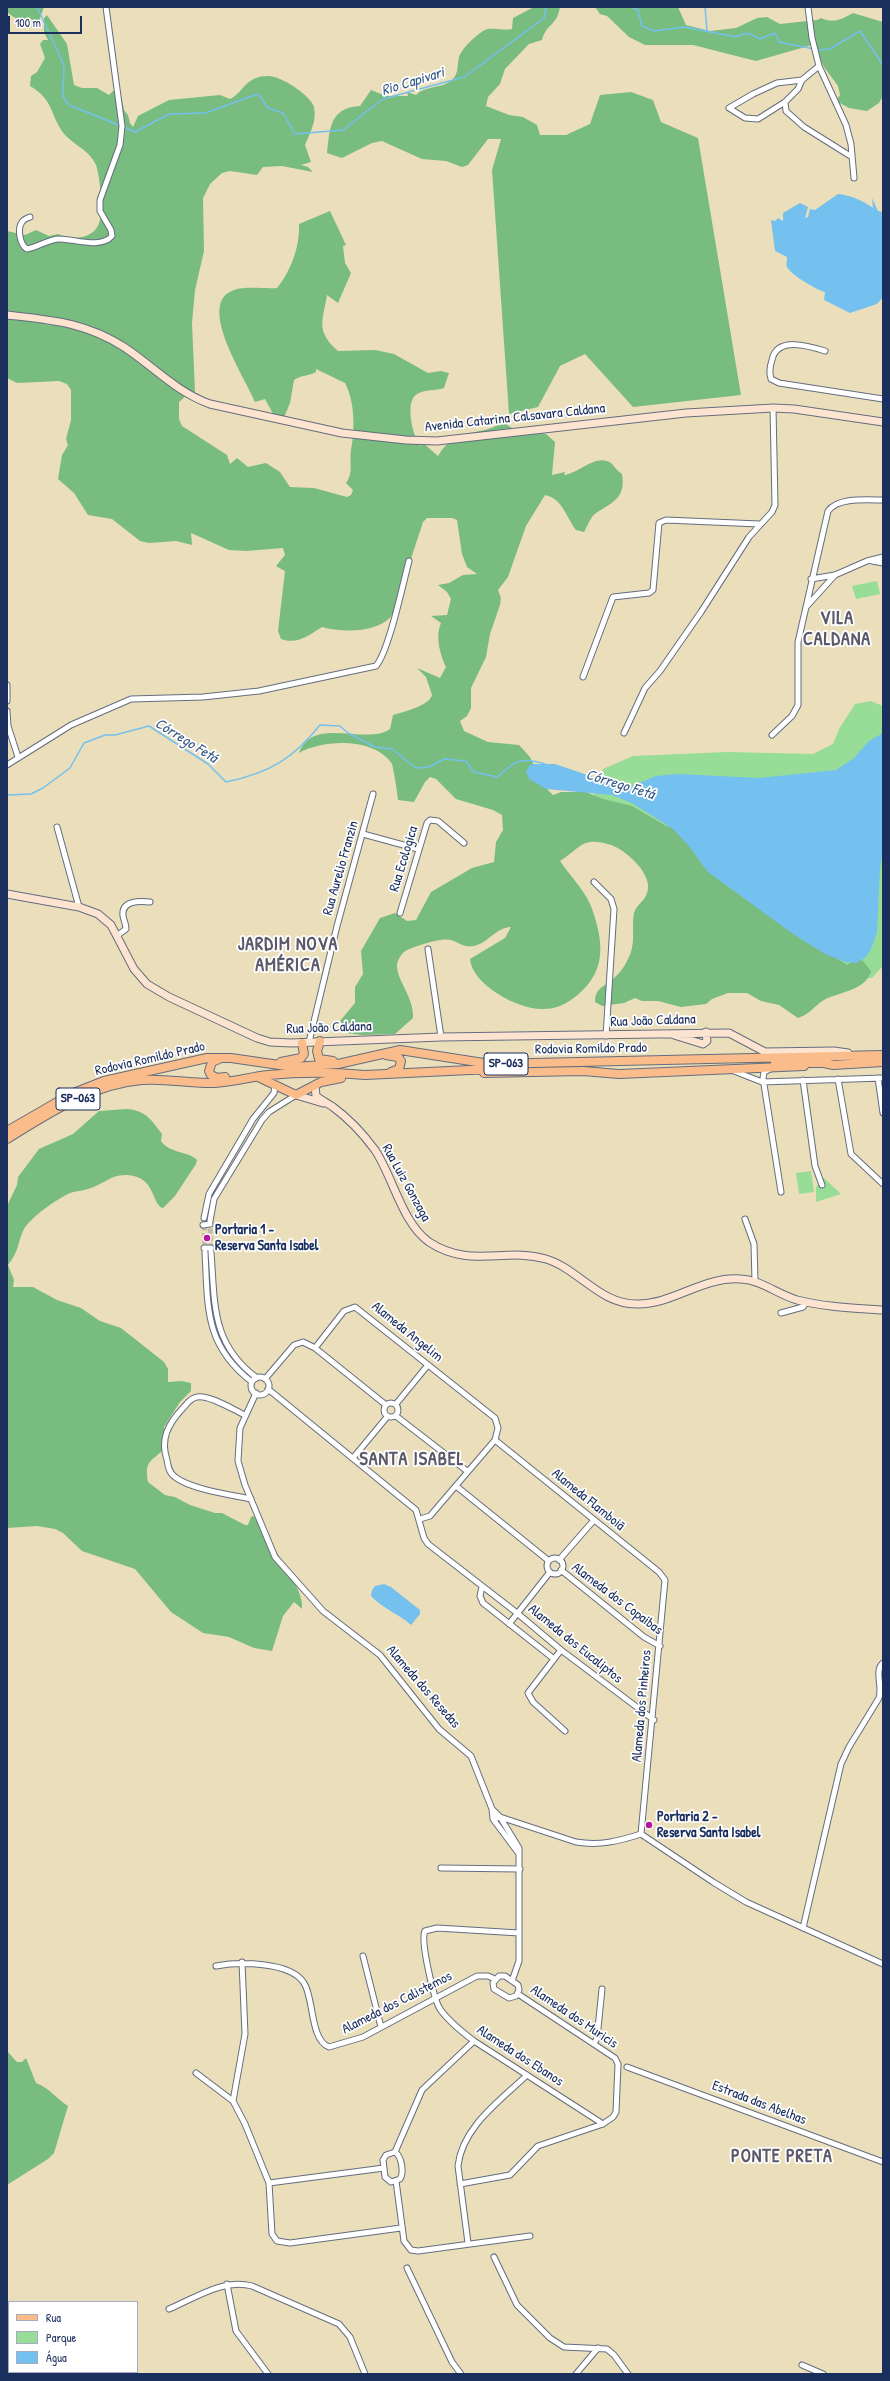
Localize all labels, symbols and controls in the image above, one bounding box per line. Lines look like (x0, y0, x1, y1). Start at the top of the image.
scale bar (10, 8, 84, 34)
text: 100 m (15, 14, 41, 31)
water label: Rio Capivari (379, 64, 447, 100)
street label: Avenida Catarina Calsavara Caldana (424, 400, 606, 436)
district label: VILA CALDANA (803, 608, 871, 650)
water label: Córrego Fetá (151, 715, 221, 767)
water label: Córrego Fetá (584, 766, 656, 804)
street label: Rua Aurelio Franzin (319, 819, 363, 917)
street label: Rua Ecologica (386, 824, 422, 894)
district label: JARDIM NOVA AMÉRICA (238, 934, 338, 976)
street label: Rua João Caldana (610, 1011, 696, 1031)
street label: Rua João Caldana (286, 1018, 372, 1038)
street label: Rodovia Romildo Prado (94, 1038, 206, 1080)
street label: Rodovia Romildo Prado (535, 1040, 647, 1058)
road number: SP-063 (484, 1053, 528, 1075)
road number: SP-063 (56, 1088, 100, 1110)
street label: Rua Luiz Gonzaga (378, 1141, 434, 1225)
place label: Portaria 1 - Reserva Santa Isabel (215, 1222, 319, 1254)
marker: Portaria 1 - Reserva Santa Isabel (202, 1233, 212, 1243)
street label: Alameda Angelim (368, 1298, 446, 1366)
district label: SANTA ISABEL (359, 1449, 465, 1471)
street label: Alameda Flamboiã (548, 1465, 628, 1535)
street label: Alameda dos Copaibas (568, 1559, 666, 1639)
street label: Alameda dos Eucaliptos (524, 1601, 626, 1687)
street label: Alameda dos Resedas (382, 1642, 464, 1732)
street label: Alameda dos Pinheiros (629, 1649, 655, 1763)
place label: Portaria 2 - Reserva Santa Isabel (657, 1809, 761, 1842)
marker: Portaria 2 - Reserva Santa Isabel (644, 1820, 654, 1830)
street label: Alameda dos Calistemos (339, 1968, 455, 2038)
street label: Alameda dos Muricis (527, 1982, 621, 2052)
street label: Alameda dos Ebanos (474, 2022, 566, 2090)
street label: Estrada das Abelhas (709, 2077, 809, 2129)
district label: PONTE PRETA (731, 2146, 833, 2168)
legend (8, 2301, 138, 2373)
text: Rua (46, 2309, 61, 2326)
text: Parque (46, 2329, 76, 2346)
text: Água (46, 2349, 67, 2366)

